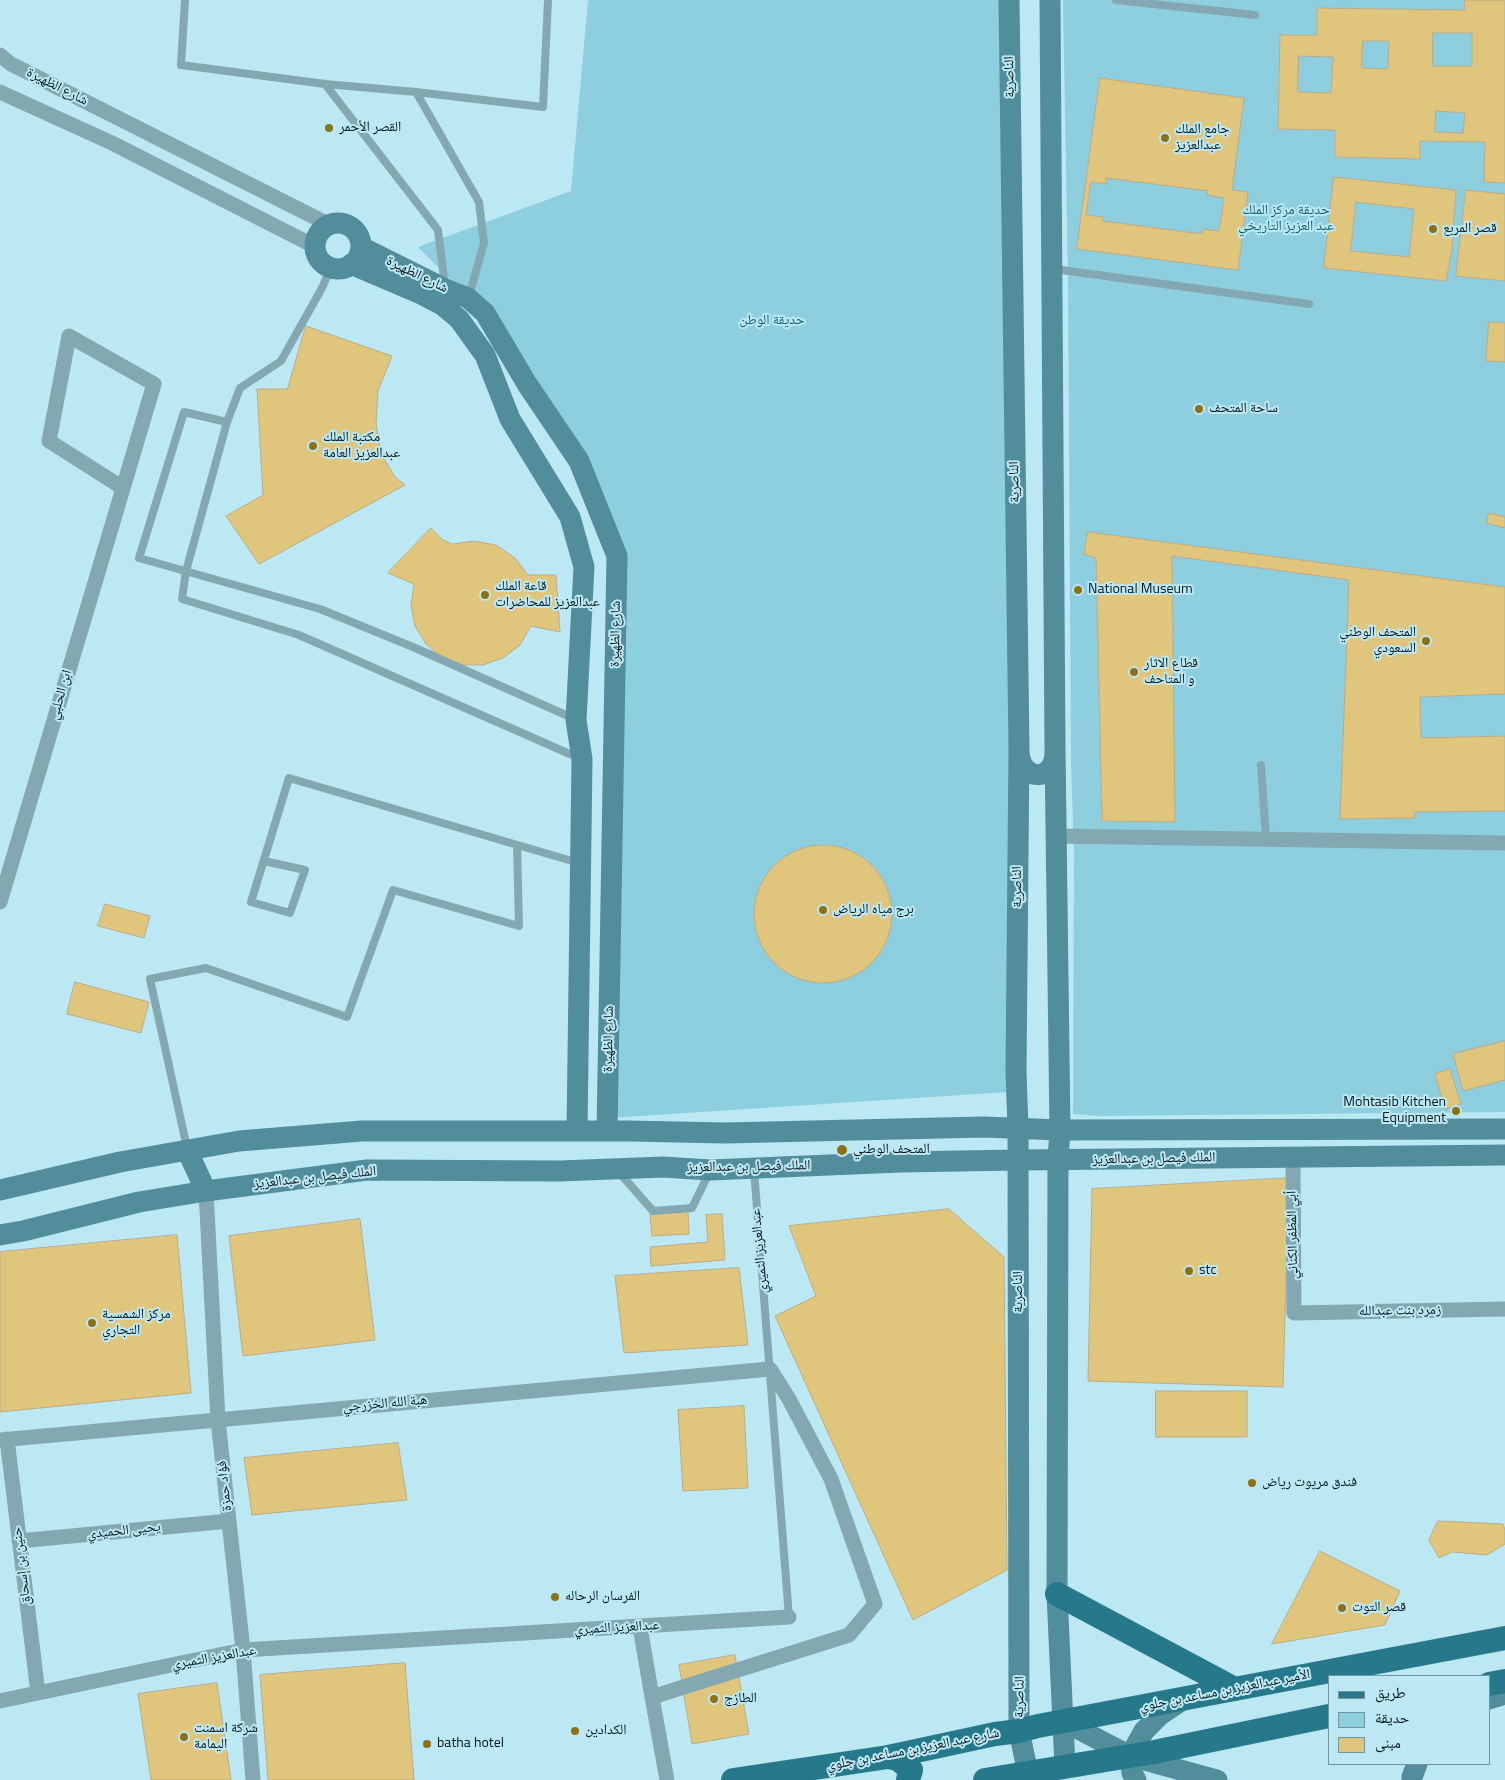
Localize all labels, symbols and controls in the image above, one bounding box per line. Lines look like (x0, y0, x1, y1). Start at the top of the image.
street label: الناصرية (1001, 56, 1019, 98)
street label: شارع الظهيرة (24, 64, 90, 110)
place label: القصر الأحمر (339, 120, 401, 136)
marker: القصر الأحمر (323, 122, 335, 134)
place label: جامع الملك عبدالعزيز (1175, 122, 1229, 154)
marker: جامع الملك عبدالعزيز (1159, 132, 1171, 144)
park label: حديقة مركز الملك عبد العزيز التاريخي (1238, 203, 1334, 236)
place label: قصر المربع (1443, 221, 1497, 237)
marker: قصر المربع (1427, 223, 1439, 235)
street label: شارع الظهيرة (383, 253, 451, 297)
park label: حديقة الوطن (739, 313, 805, 329)
place label: ساحة المتحف (1209, 401, 1278, 417)
marker: ساحة المتحف (1193, 403, 1205, 415)
place label: مكتبة الملك عبدالعزيز العامة (323, 430, 400, 462)
marker: مكتبة الملك عبدالعزيز العامة (307, 440, 319, 452)
street label: الناصرية (1006, 461, 1024, 503)
place label: قاعة الملك عبدالعزيز للمحاضرات (495, 579, 600, 612)
place label: National Museum (1088, 582, 1193, 598)
marker: National Museum (1072, 584, 1084, 596)
marker: قاعة الملك عبدالعزيز للمحاضرات (479, 589, 491, 601)
street label: شارع الظهيرة (607, 601, 625, 667)
place label: المتحف الوطني السعودي (1339, 625, 1416, 658)
marker: المتحف الوطني السعودي (1420, 635, 1432, 647)
place label: قطاع الاثار و المتاحف (1144, 656, 1198, 689)
marker: قطاع الاثار و المتاحف (1128, 666, 1140, 678)
street label: ابن الحلبي (46, 668, 76, 722)
street label: الناصرية (1010, 866, 1026, 908)
place label: برج مياه الرياض (833, 902, 914, 918)
marker: برج مياه الرياض (817, 904, 829, 916)
street label: شارع الظهيرة (600, 1006, 618, 1072)
place label: Mohtasib Kitchen Equipment (1343, 1095, 1446, 1128)
marker: Mohtasib Kitchen Equipment (1450, 1105, 1462, 1117)
place label: المتحف الوطني (853, 1142, 930, 1158)
marker: المتحف الوطني (835, 1143, 849, 1157)
street label: الملك فيصل بن عبدالعزيز (1092, 1150, 1216, 1168)
street label: الملك فيصل بن عبدالعزيز (687, 1158, 811, 1176)
street label: الملك فيصل بن عبدالعزيز (253, 1163, 377, 1193)
street label: أبي المظفر الكناني (1284, 1190, 1302, 1280)
street label: عبدالعزيز الثميري (748, 1208, 772, 1294)
place label: stc (1199, 1263, 1217, 1279)
marker: stc (1183, 1265, 1195, 1277)
street label: الناصرية (1011, 1271, 1027, 1313)
street label: زمرد بنت عبدالله (1359, 1302, 1441, 1320)
place label: مركز الشمسية التجاري (102, 1307, 171, 1340)
marker: مركز الشمسية التجاري (86, 1317, 98, 1329)
street label: هبة الله الخزرجي (342, 1392, 428, 1416)
street label: فؤاد حمزة (214, 1460, 236, 1512)
place label: فندق مريوت رياض (1262, 1475, 1357, 1491)
marker: فندق مريوت رياض (1246, 1477, 1258, 1489)
street label: يحيى الحميدي (87, 1519, 161, 1543)
street label: حنين بن إسحاق (9, 1526, 35, 1606)
place label: الفرسان الرحاله (565, 1589, 640, 1605)
marker: الفرسان الرحاله (549, 1591, 561, 1603)
place label: قصر التوت (1352, 1600, 1406, 1616)
marker: قصر التوت (1336, 1602, 1348, 1614)
street label: عبدالعزيز الثميري (574, 1617, 660, 1639)
street label: عبدالعزيز الثميري (170, 1642, 258, 1674)
street label: الأمير عبدالعزيز بن مساعد بن جلوي (1138, 1666, 1312, 1716)
legend (1328, 1675, 1490, 1765)
street label: الناصرية (1011, 1676, 1029, 1718)
text: طريق (1375, 1681, 1406, 1704)
place label: الطازج (724, 1691, 757, 1707)
marker: الطازج (708, 1693, 720, 1705)
text: حديقة (1375, 1706, 1409, 1729)
place label: شركة اسمنت اليمامة (194, 1721, 258, 1754)
place label: الكدادين (585, 1723, 626, 1739)
marker: الكدادين (569, 1725, 581, 1737)
street label: شارع عبد العزيز بن مساعد بن جلوي (825, 1725, 1001, 1775)
marker: شركة اسمنت اليمامة (178, 1731, 190, 1743)
text: مبنى (1375, 1731, 1401, 1754)
place label: batha hotel (437, 1736, 504, 1752)
marker: batha hotel (421, 1738, 433, 1750)

